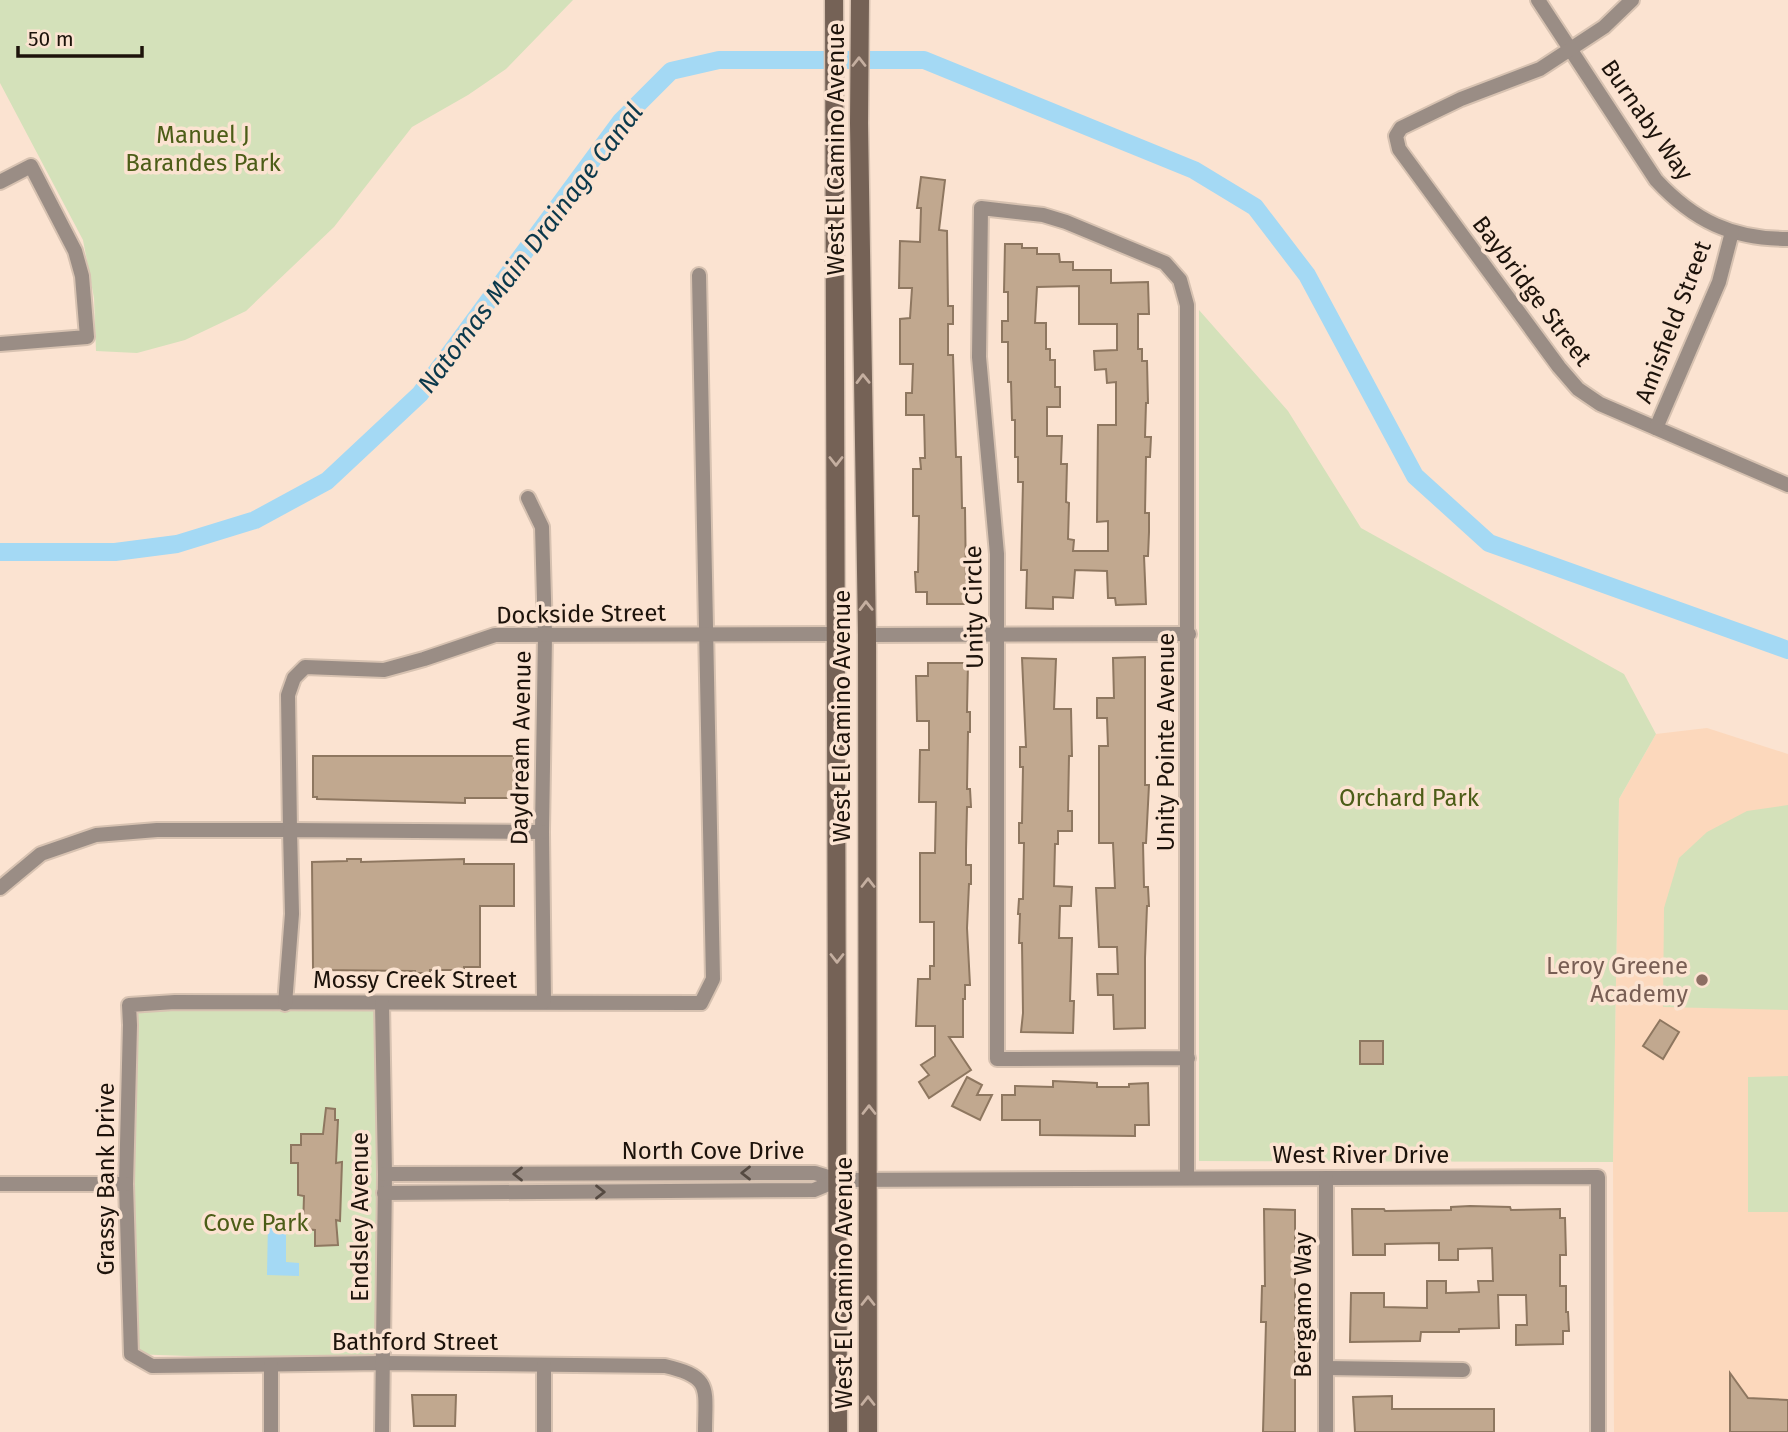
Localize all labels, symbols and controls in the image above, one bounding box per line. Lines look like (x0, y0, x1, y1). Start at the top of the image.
scale bar (18, 14, 142, 58)
street label: West El Camino Avenue (822, 23, 850, 275)
text: 50 m (28, 26, 74, 52)
street label: Burnaby Way (1595, 54, 1699, 186)
one-way arrow (852, 56, 867, 67)
water label: Natomas Main Drainage Canal (411, 97, 649, 399)
park label: Manuel J Barandes Park (125, 121, 281, 177)
street label: Baybridge Street (1467, 211, 1598, 372)
street label: Amisfield Street (1629, 236, 1717, 407)
one-way arrow (855, 373, 871, 384)
one-way arrow (828, 456, 844, 467)
street label: Unity Circle (959, 545, 989, 669)
street label: West El Camino Avenue (828, 590, 856, 842)
street label: Dockside Street (496, 599, 667, 629)
one-way arrow (859, 601, 874, 612)
street label: Unity Pointe Avenue (1152, 633, 1180, 851)
street label: Daydream Avenue (505, 650, 537, 846)
park label: Orchard Park (1339, 784, 1480, 812)
one-way arrow (860, 877, 876, 888)
place label: Leroy Greene Academy (1546, 952, 1688, 1008)
one-way arrow (829, 953, 845, 964)
street label: Mossy Creek Street (313, 966, 517, 994)
marker: Leroy Greene Academy (1694, 972, 1710, 988)
street label: Grassy Bank Drive (92, 1083, 120, 1275)
one-way arrow (861, 1105, 877, 1115)
street label: Endsley Avenue (346, 1132, 374, 1302)
street label: North Cove Drive (621, 1137, 805, 1165)
street label: West River Drive (1273, 1141, 1449, 1169)
street label: West El Camino Avenue (830, 1157, 858, 1409)
one-way arrow (740, 1165, 751, 1181)
one-way arrow (513, 1166, 523, 1182)
one-way arrow (595, 1184, 605, 1200)
park label: Cove Park (203, 1209, 309, 1237)
street label: Bergamo Way (1289, 1232, 1317, 1378)
one-way arrow (860, 1296, 876, 1306)
street label: Bathford Street (332, 1328, 499, 1356)
one-way arrow (860, 1395, 876, 1406)

